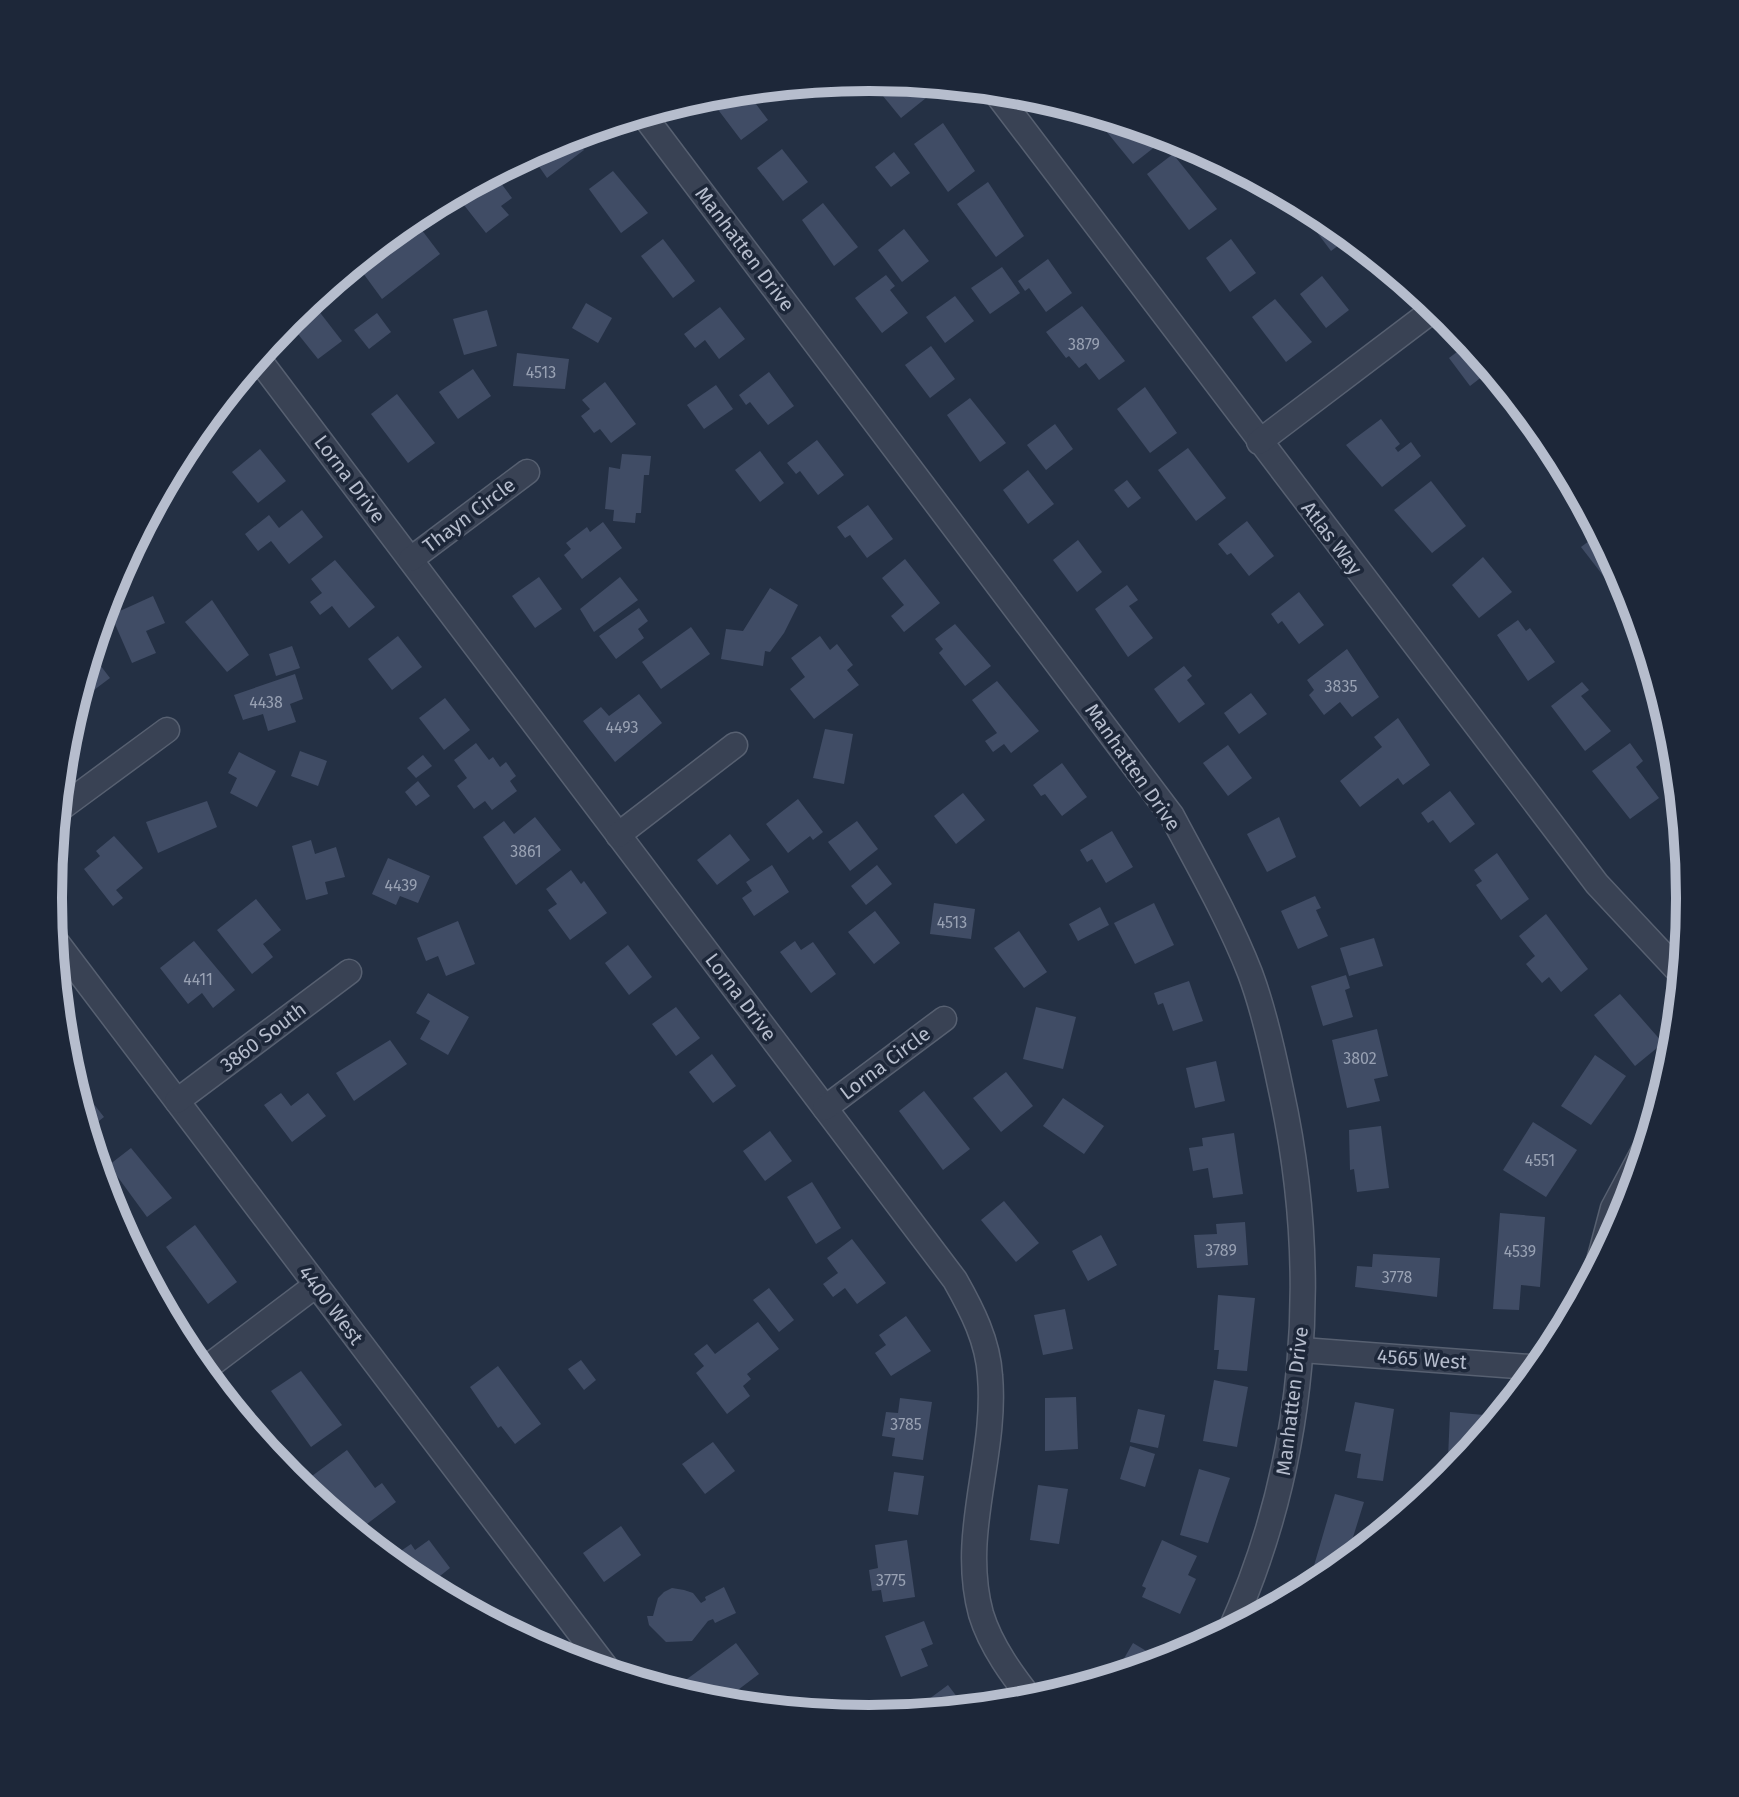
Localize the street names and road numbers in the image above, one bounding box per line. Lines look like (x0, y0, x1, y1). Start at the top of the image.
street label: Manhatten Drive (690, 182, 800, 316)
street label: Lorna Drive (309, 430, 391, 528)
street label: Thayn Circle (418, 472, 520, 558)
street label: Atlas Way (1297, 496, 1368, 580)
street label: Manhatten Drive (1080, 699, 1186, 835)
street label: Lorna Drive (700, 948, 782, 1046)
street label: 3860 South (215, 997, 311, 1077)
street label: Lorna Circle (835, 1021, 935, 1105)
street label: 4400 West (294, 1261, 369, 1350)
street label: Manhatten Drive (1271, 1325, 1313, 1477)
street label: 4565 West (1376, 1344, 1469, 1374)

